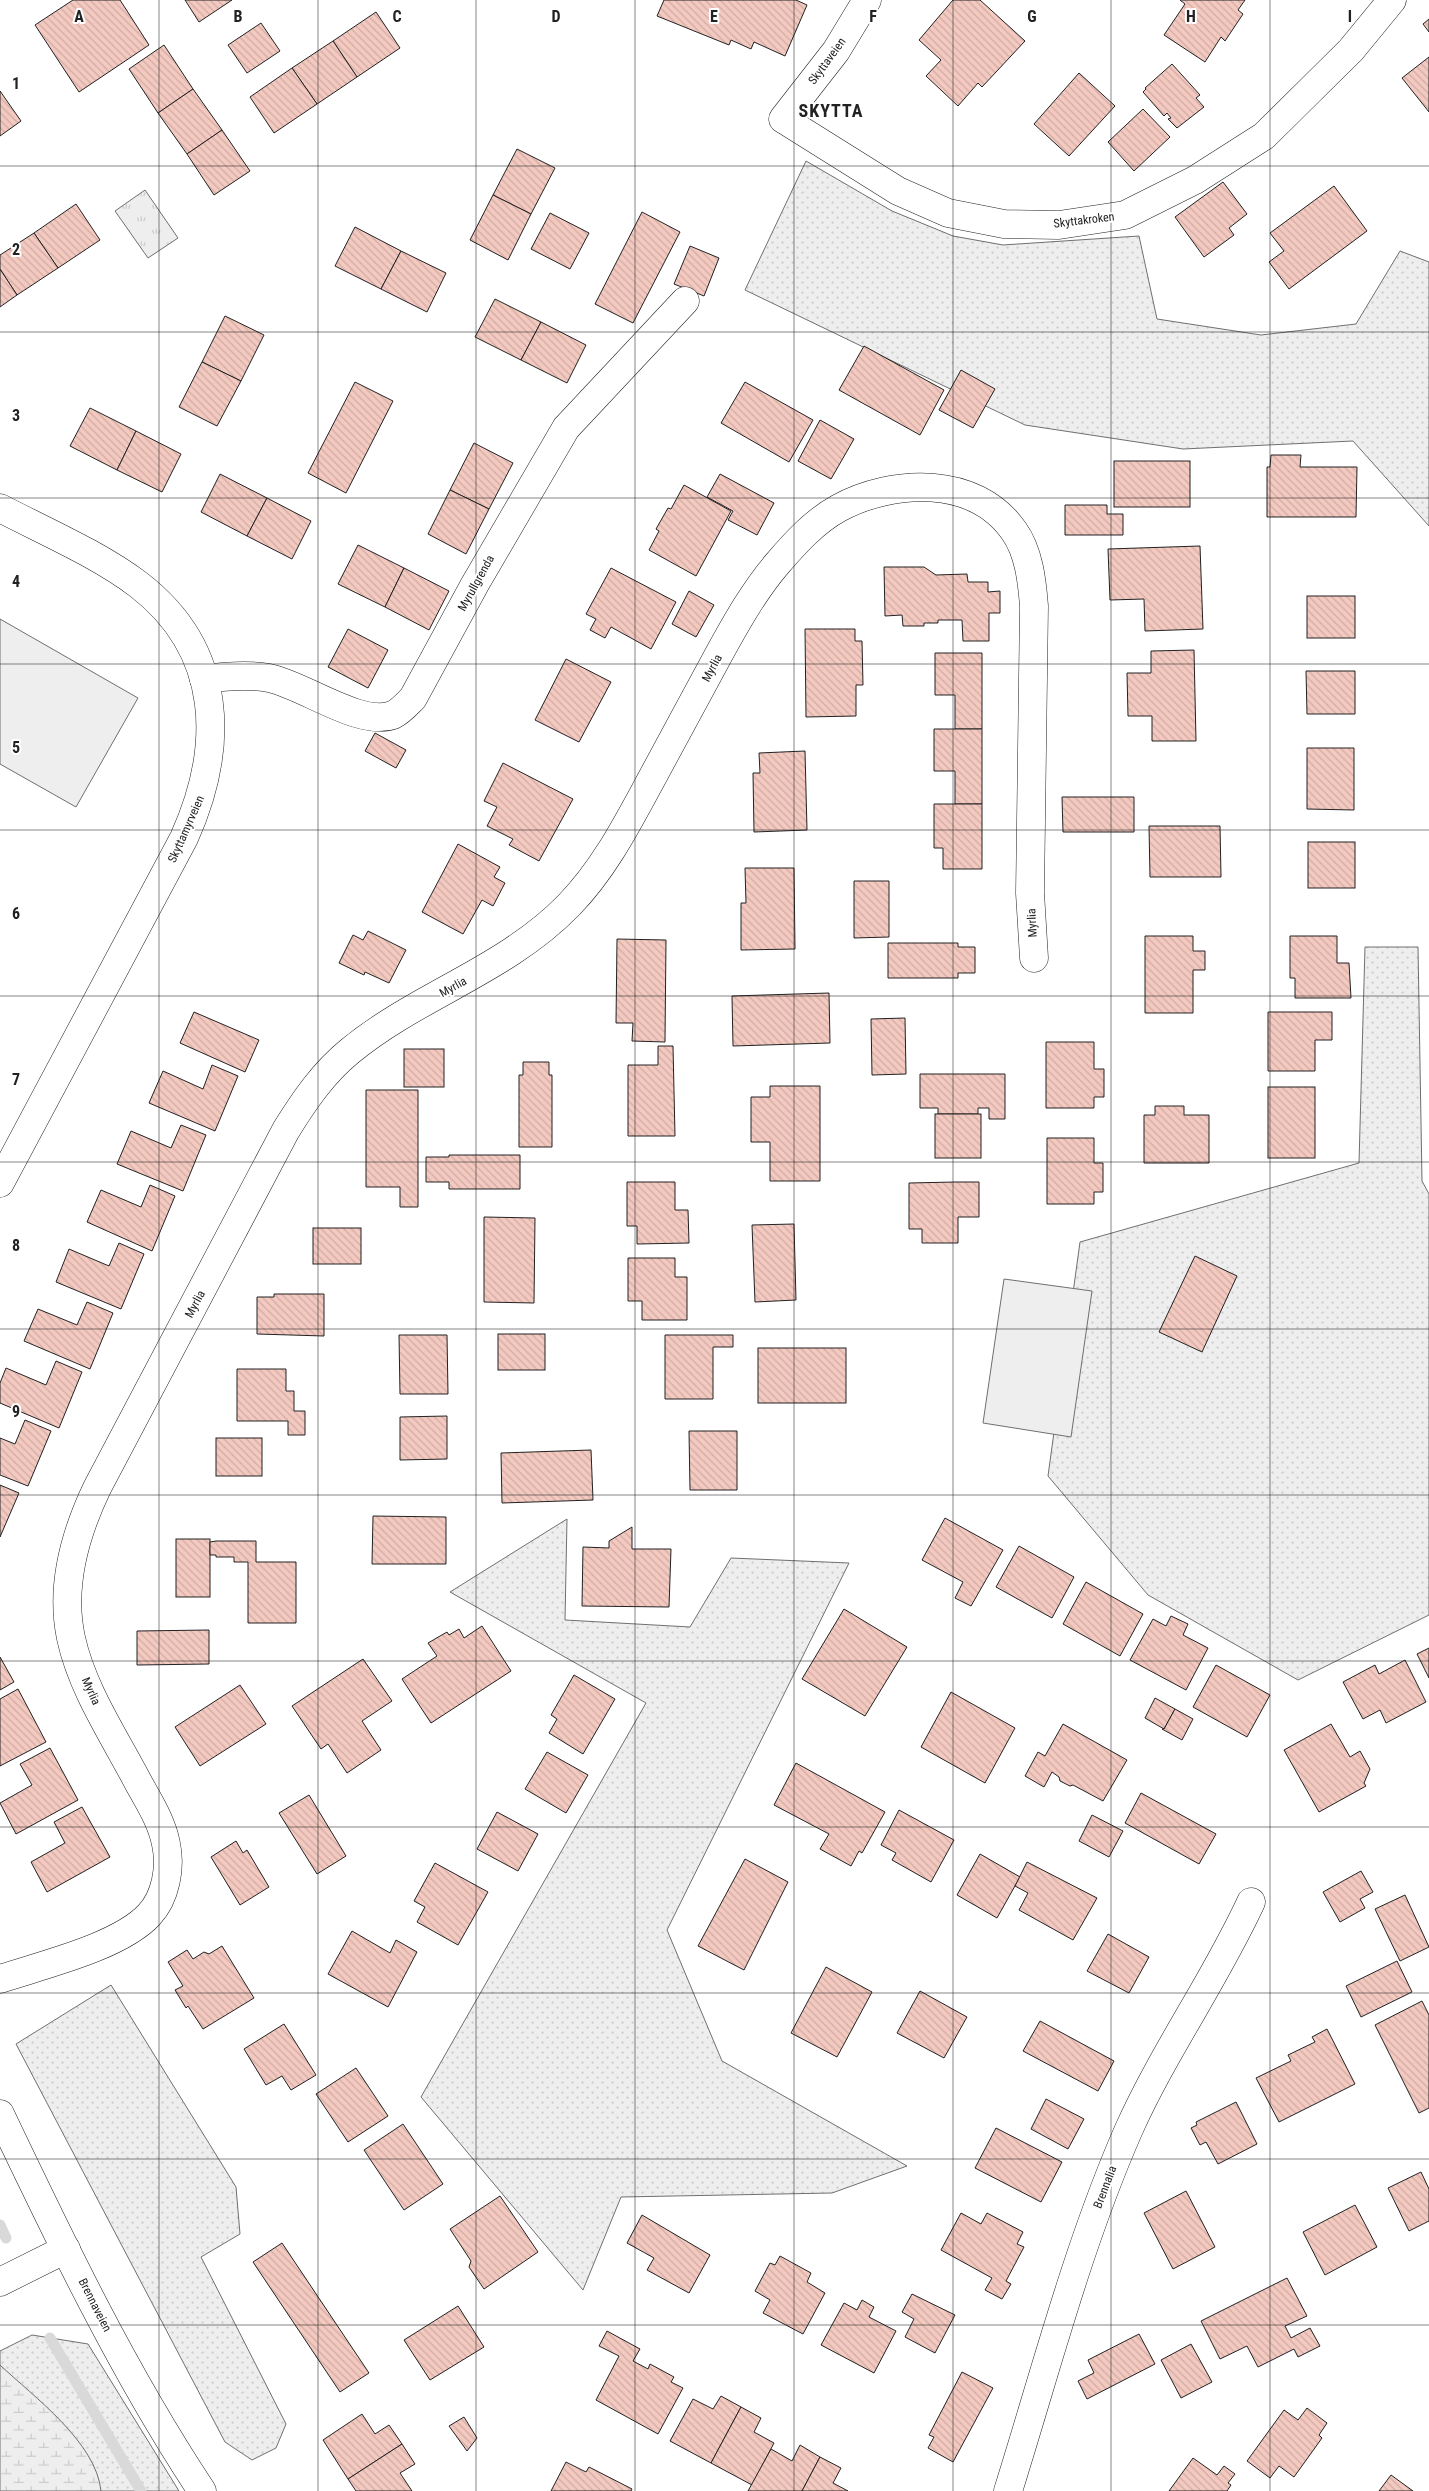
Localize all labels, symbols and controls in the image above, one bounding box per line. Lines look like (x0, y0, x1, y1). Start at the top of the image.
text: A (74, 7, 84, 26)
text: B (234, 7, 243, 26)
text: C (392, 7, 402, 26)
text: D (551, 7, 561, 26)
text: E (710, 7, 718, 26)
text: F (869, 7, 877, 26)
text: G (1027, 7, 1037, 26)
text: H (1186, 7, 1196, 26)
text: I (1348, 7, 1352, 26)
street label: Skyttaveien (805, 35, 849, 87)
text: 1 (12, 74, 20, 93)
district label: SKYTTA (799, 100, 863, 121)
street label: Skyttakroken (1053, 209, 1115, 231)
text: 2 (12, 240, 20, 259)
text: 3 (12, 406, 20, 425)
street label: Myrullgrenda (455, 552, 497, 613)
text: 4 (12, 572, 20, 591)
street label: Myrlia (699, 652, 725, 684)
text: 5 (12, 738, 20, 757)
street label: Skyttamyrveien (165, 793, 207, 865)
text: 6 (12, 904, 20, 923)
street label: Myrlia (1024, 908, 1040, 938)
street label: Myrlia (437, 974, 469, 1000)
text: 7 (12, 1070, 20, 1089)
text: 8 (12, 1236, 20, 1255)
street label: Myrlia (182, 1288, 208, 1320)
text: 9 (12, 1402, 20, 1421)
street label: Myrlia (79, 1675, 103, 1707)
street label: Brennalia (1091, 2164, 1120, 2210)
street label: Brennaveien (76, 2276, 114, 2334)

